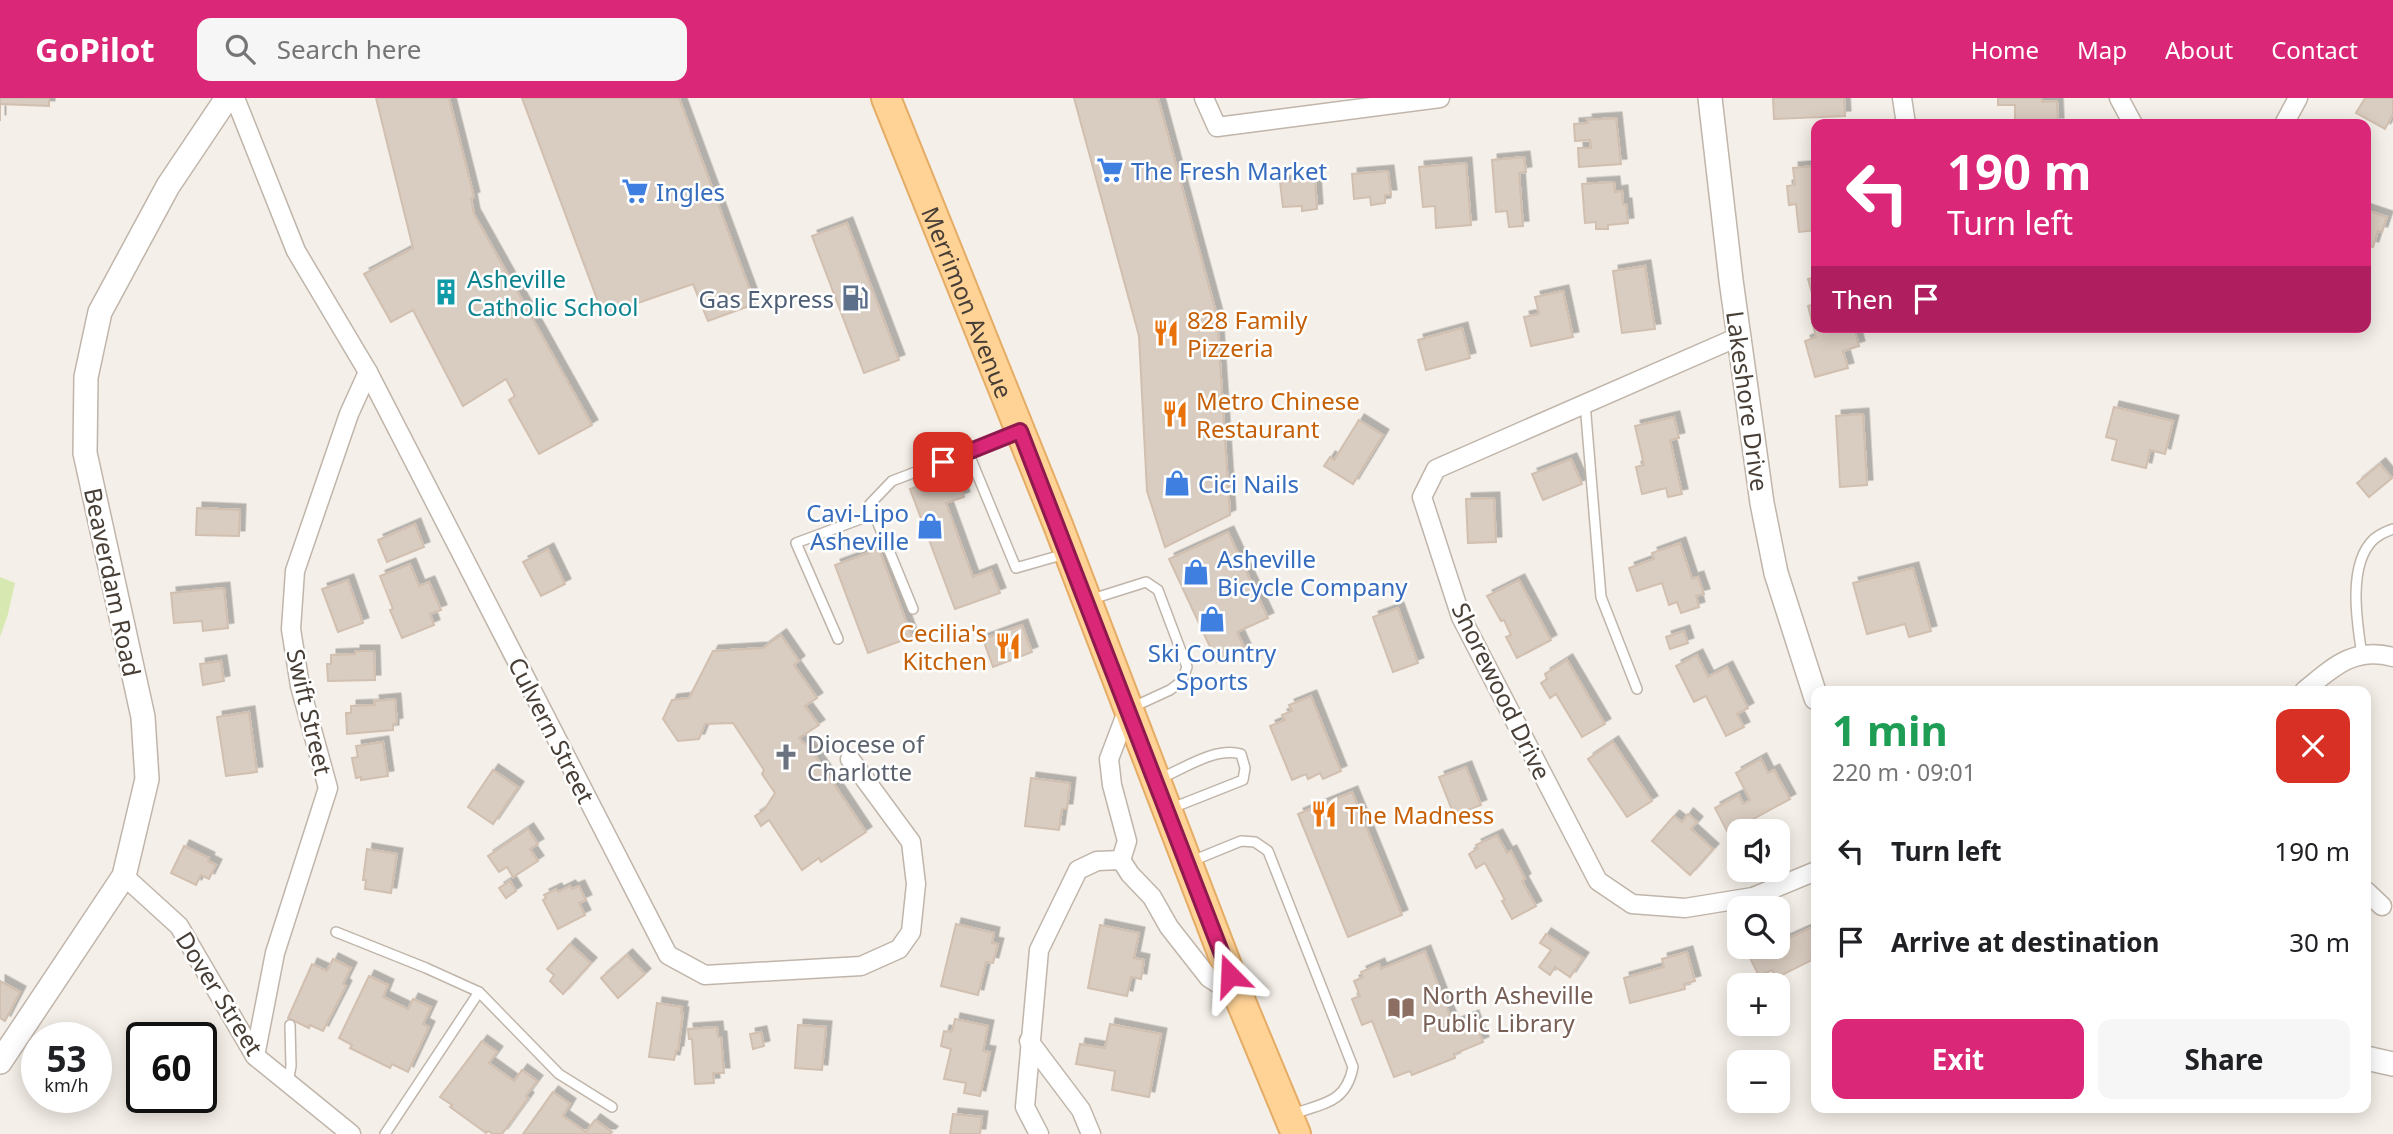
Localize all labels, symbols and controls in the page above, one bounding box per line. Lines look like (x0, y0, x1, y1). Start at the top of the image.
search box (197, 18, 687, 81)
text: GoPilot (35, 27, 155, 72)
icon: search (221, 30, 259, 68)
text: Search here (277, 31, 421, 67)
text: Home (1971, 33, 2039, 66)
text: Map (2077, 33, 2127, 66)
text: About (2165, 33, 2233, 66)
text: Contact (2271, 33, 2358, 66)
text: 190 m (1947, 138, 2092, 204)
icon: left (1832, 147, 1923, 238)
place label: The Fresh Market (1131, 154, 1327, 187)
supermarket icon: The Fresh Market (1095, 155, 1125, 185)
place label: Ingles (656, 175, 725, 208)
supermarket icon: Ingles (620, 176, 650, 206)
street label: Merrimon Avenue (915, 201, 1022, 403)
text: Turn left (1947, 201, 2073, 244)
place label: Asheville Catholic School (467, 262, 639, 323)
building icon: Asheville Catholic School (431, 277, 461, 307)
icon: arrive (1907, 280, 1945, 318)
text: Then (1832, 281, 1893, 317)
place label: Gas Express (699, 282, 834, 315)
fuel station icon: Gas Express (840, 283, 870, 313)
place label: 828 Family Pizzeria (1187, 303, 1308, 364)
street label: Lakeshore Drive (1719, 309, 1777, 493)
restaurant icon: 828 Family Pizzeria (1151, 318, 1181, 348)
place label: Metro Chinese Restaurant (1196, 384, 1360, 445)
restaurant icon: Metro Chinese Restaurant (1160, 399, 1190, 429)
pin (913, 432, 973, 492)
icon: arrive (924, 443, 962, 481)
place label: Cici Nails (1198, 467, 1299, 500)
shop icon: Cici Nails (1162, 468, 1192, 498)
street label: Beaverdam Road (77, 484, 149, 680)
place label: Cavi-Lipo Asheville (806, 496, 909, 557)
shop icon: Cavi-Lipo Asheville (915, 511, 945, 541)
place label: Asheville Bicycle Company (1217, 542, 1408, 603)
shop icon: Asheville Bicycle Company (1181, 557, 1211, 587)
street label: Shorewood Drive (1445, 597, 1559, 785)
shop icon: Ski Country Sports (1197, 604, 1227, 634)
place label: Cecilia's Kitchen (899, 616, 987, 677)
restaurant icon: Cecilia's Kitchen (993, 631, 1023, 661)
place label: Ski Country Sports (1148, 636, 1277, 697)
street label: Swift Street (279, 646, 341, 779)
street label: Culvern Street (501, 651, 603, 809)
text: 1 min (1832, 701, 1948, 758)
button: close (2276, 709, 2350, 783)
place label: Diocese of Charlotte (807, 727, 926, 788)
church icon: Diocese of Charlotte (771, 742, 801, 772)
text: 220 m · 09:01 (1832, 756, 1976, 788)
place label: The Madness (1345, 798, 1494, 831)
restaurant icon: The Madness (1309, 799, 1339, 829)
map controls (1727, 819, 1790, 1113)
button: sound (1727, 819, 1790, 882)
icon: left (1832, 832, 1870, 870)
text: Turn left (1891, 833, 2002, 869)
text: 190 m (2274, 833, 2350, 869)
button: search (1727, 896, 1790, 959)
icon: arrive (1832, 923, 1870, 961)
text: Arrive at destination (1891, 924, 2160, 960)
text: 30 m (2289, 924, 2350, 960)
street label: Dover Street (169, 925, 271, 1062)
position arrow (1193, 938, 1267, 1012)
button: + (1727, 973, 1790, 1036)
place label: North Asheville Public Library (1422, 978, 1593, 1039)
library icon: North Asheville Public Library (1386, 993, 1416, 1023)
button: Exit (1832, 1019, 2084, 1099)
button: Share (2098, 1019, 2350, 1099)
speed limit sign: 60 (126, 1022, 217, 1113)
text: 53 (46, 1035, 87, 1082)
button: − (1727, 1050, 1790, 1113)
text: km/h (44, 1073, 89, 1097)

